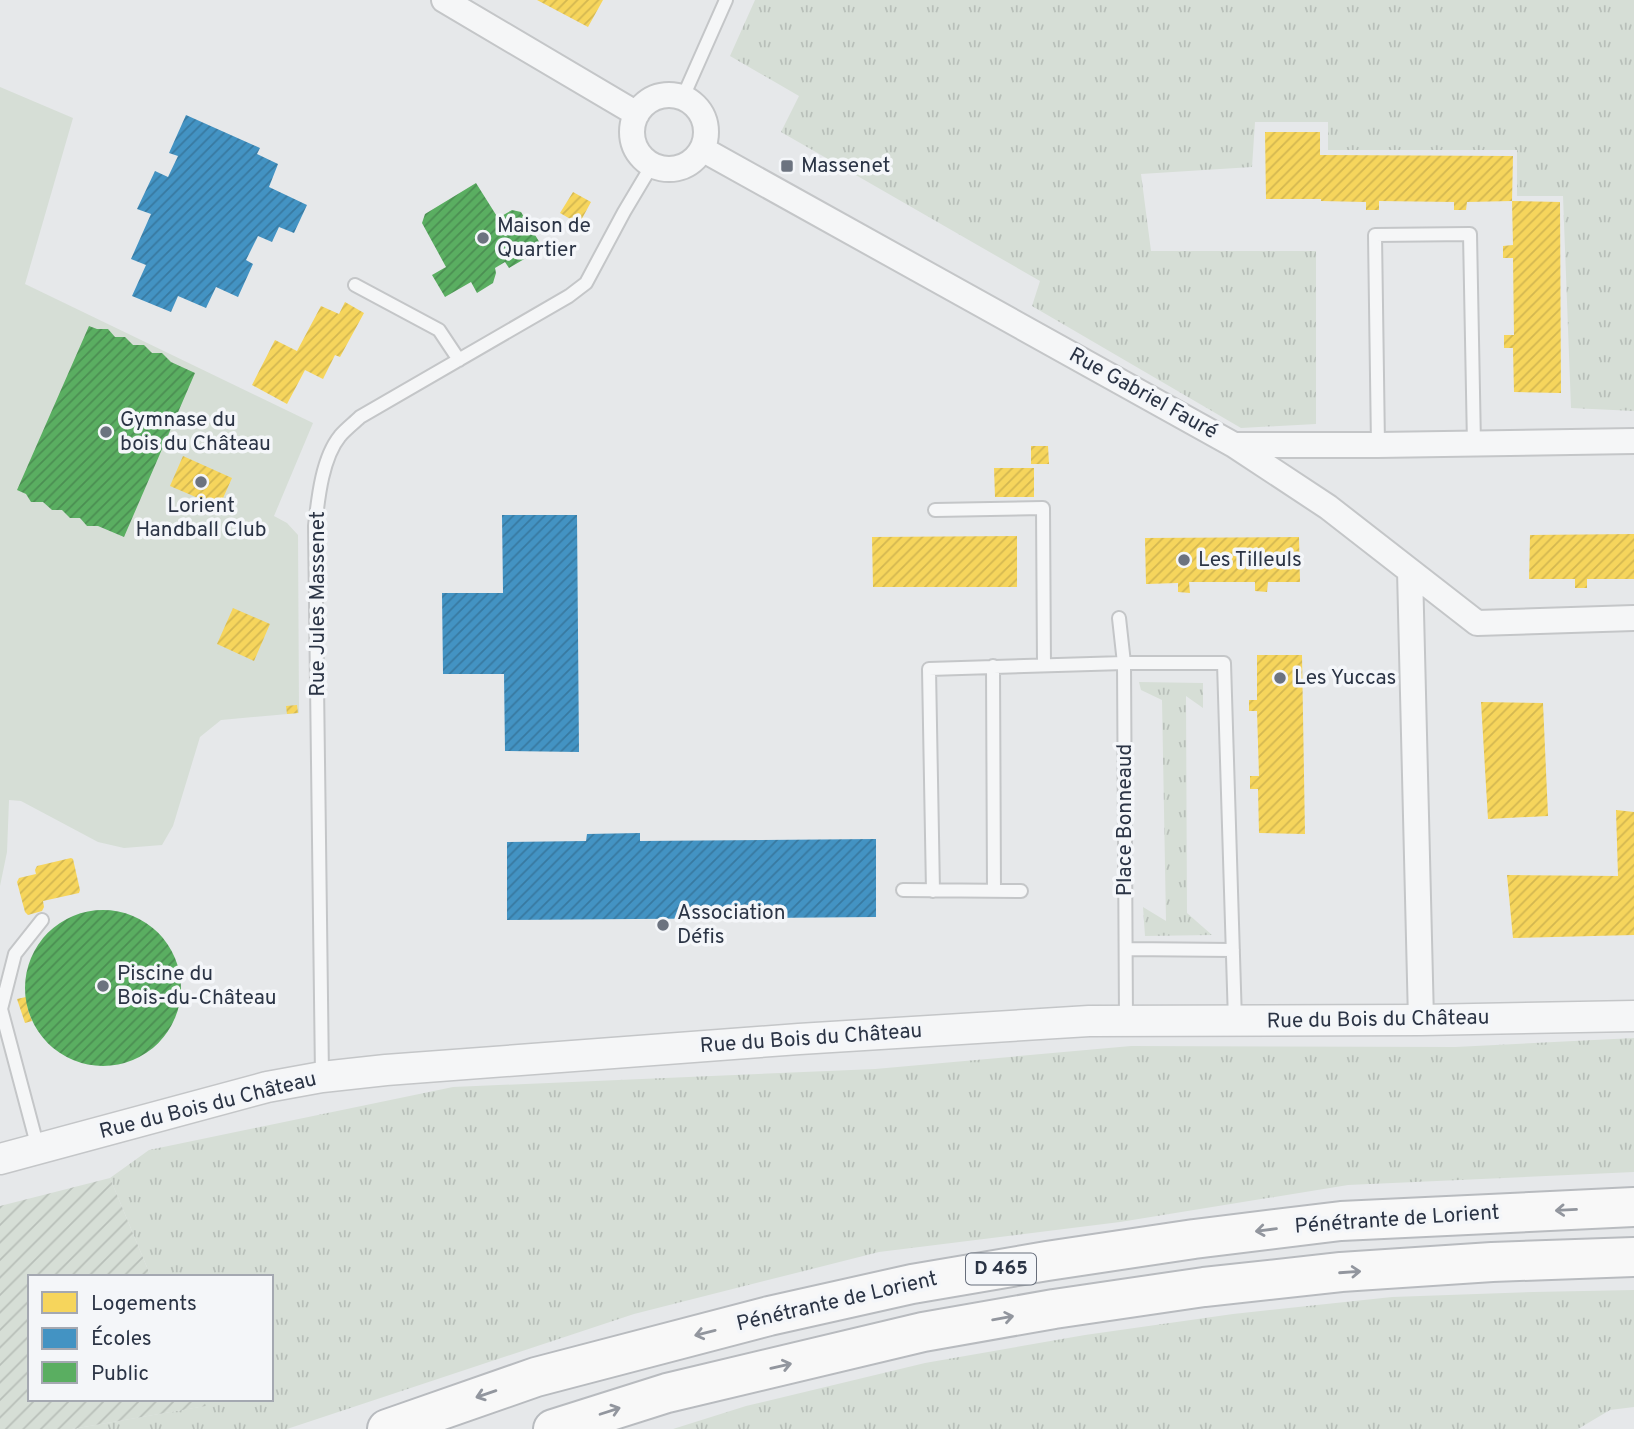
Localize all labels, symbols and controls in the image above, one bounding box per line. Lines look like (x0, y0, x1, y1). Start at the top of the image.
place label: Massenet (801, 153, 890, 180)
marker: Massenet (779, 158, 795, 174)
place label: Maison de Quartier (497, 213, 591, 264)
marker: Maison de Quartier (475, 230, 491, 246)
street label: Rue Gabriel Fauré (1064, 342, 1222, 446)
place label: Gymnase du bois du Château (120, 407, 271, 458)
marker: Gymnase du bois du Château (98, 424, 114, 440)
marker: Lorient Handball Club (193, 474, 209, 490)
place label: Lorient Handball Club (135, 493, 267, 544)
street label: Rue Jules Massenet (305, 511, 332, 697)
place label: Les Tilleuls (1198, 547, 1302, 574)
marker: Les Tilleuls (1176, 552, 1192, 568)
place label: Les Yuccas (1294, 665, 1396, 692)
marker: Les Yuccas (1272, 670, 1288, 686)
street label: Place Bonneaud (1112, 744, 1139, 896)
place label: Association Défis (677, 900, 786, 951)
marker: Association Défis (655, 917, 671, 933)
place label: Piscine du Bois-du-Château (117, 961, 277, 1012)
marker: Piscine du Bois-du-Château (95, 978, 111, 994)
street label: Rue du Bois du Château (1266, 1005, 1490, 1035)
street label: Rue du Bois du Château (699, 1018, 923, 1060)
street label: Rue du Bois du Château (97, 1066, 319, 1146)
street label: Pénétrante de Lorient (1294, 1199, 1500, 1241)
one-way arrow (1555, 1203, 1578, 1216)
one-way arrow (1255, 1224, 1277, 1237)
road number: D 465 (966, 1254, 1036, 1284)
one-way arrow (1338, 1265, 1361, 1278)
street label: Pénétrante de Lorient (734, 1266, 940, 1338)
legend (28, 1275, 273, 1401)
text: Logements (91, 1291, 197, 1318)
one-way arrow (991, 1311, 1014, 1324)
text: Écoles (91, 1325, 152, 1353)
one-way arrow (694, 1327, 716, 1340)
one-way arrow (769, 1359, 792, 1372)
text: Public (91, 1361, 149, 1388)
one-way arrow (476, 1389, 498, 1401)
one-way arrow (598, 1404, 620, 1416)

